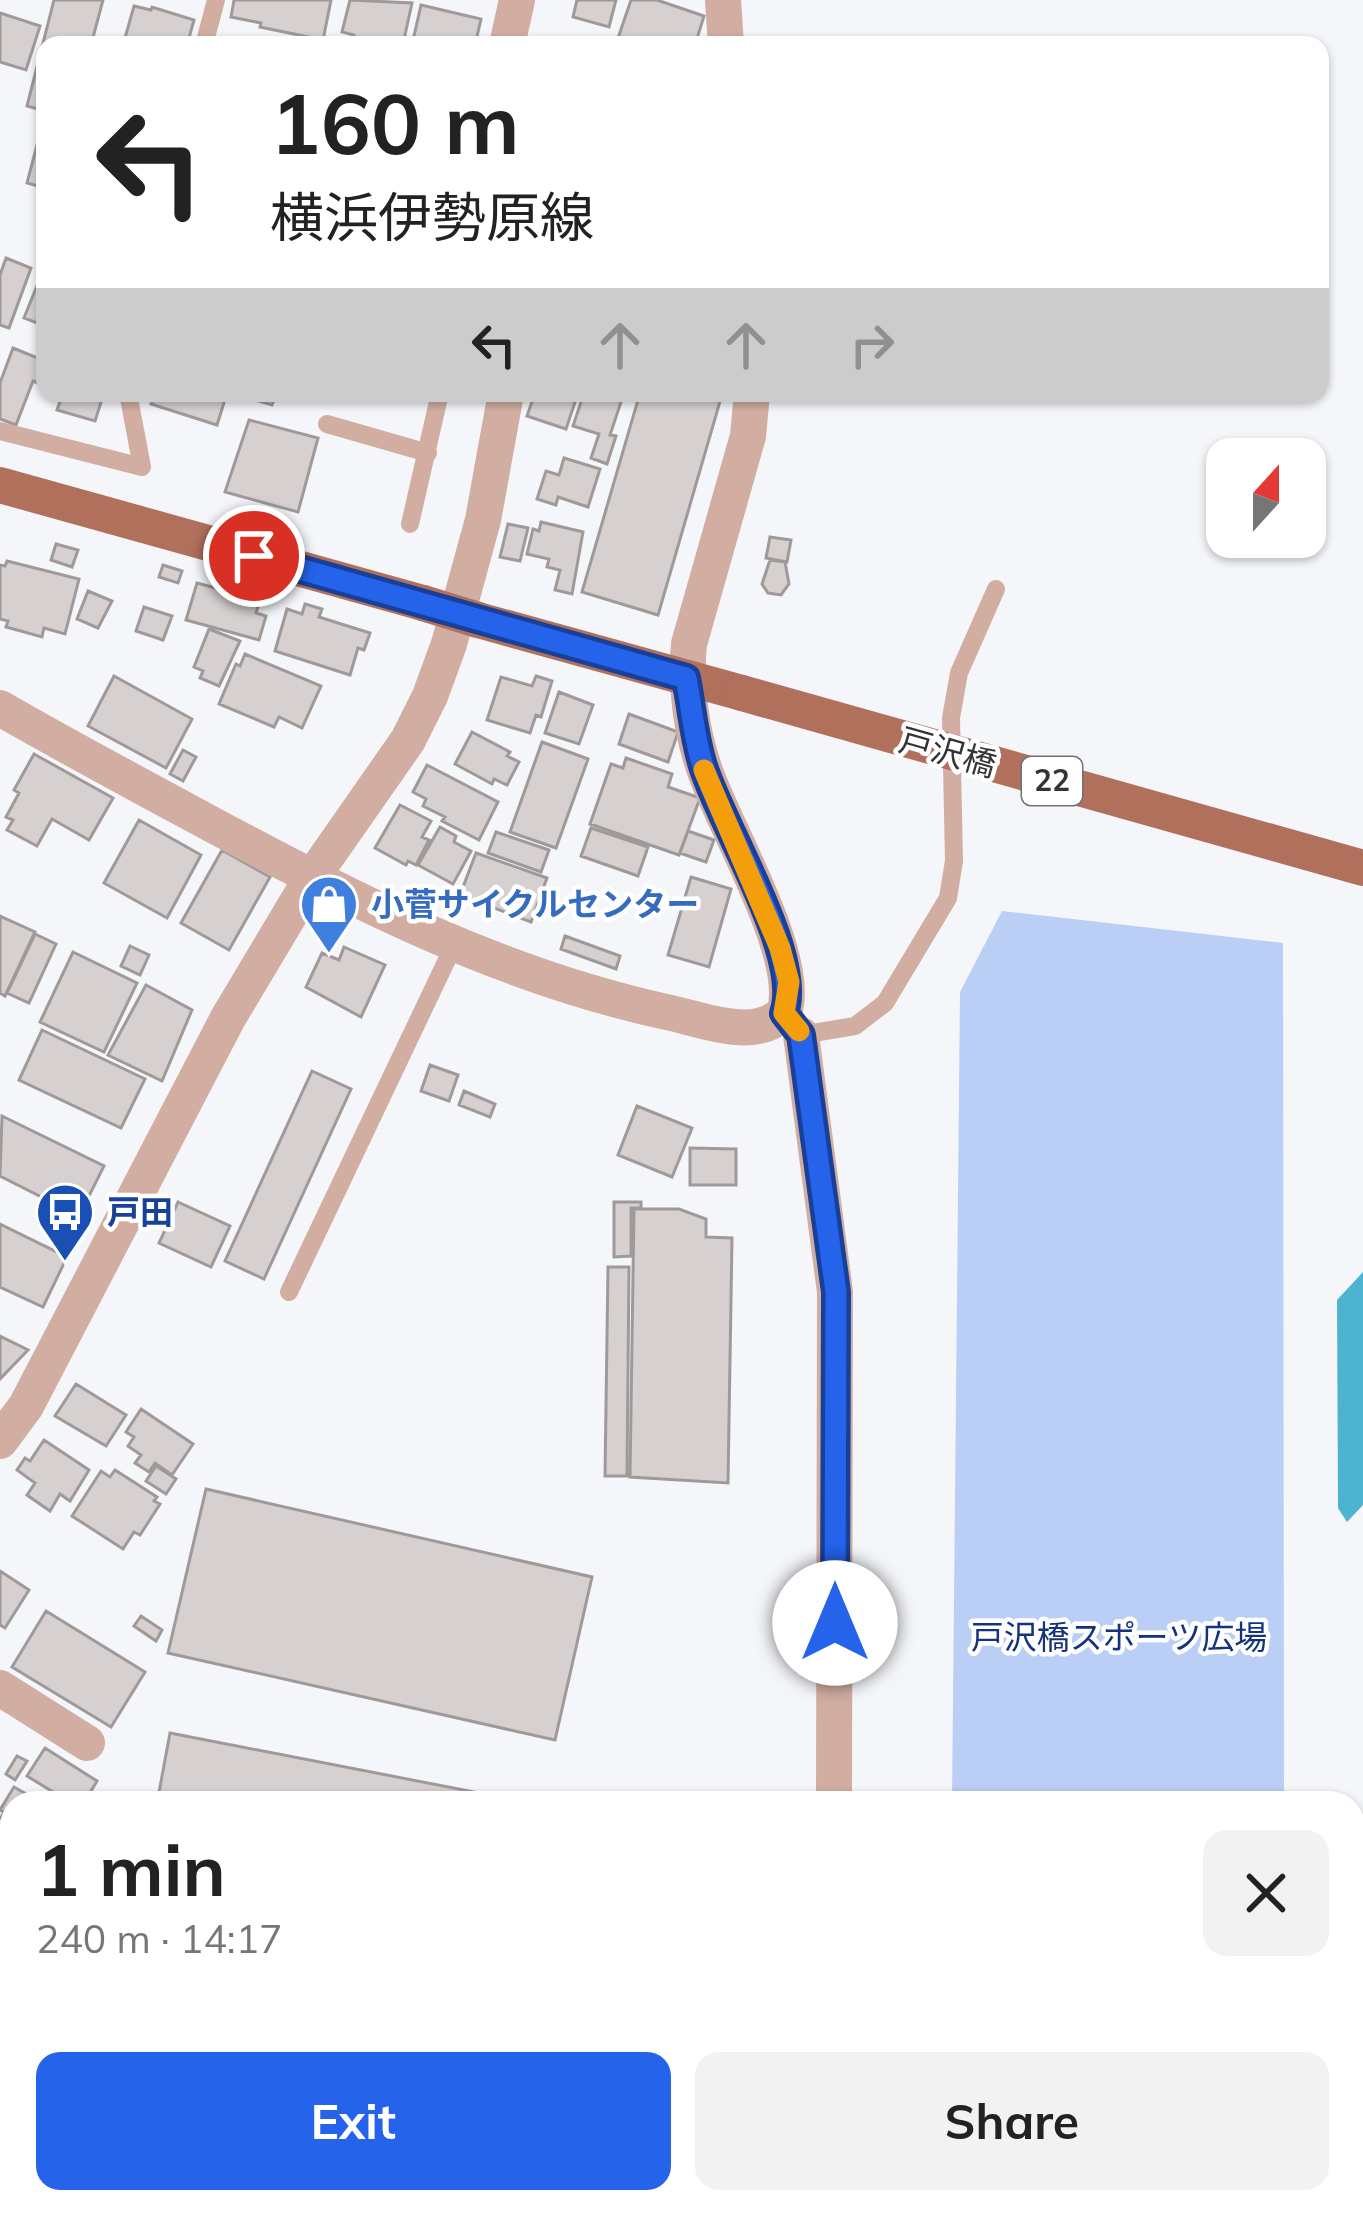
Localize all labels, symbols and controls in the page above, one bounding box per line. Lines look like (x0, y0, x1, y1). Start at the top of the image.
text: 160 m (270, 70, 520, 175)
icon: left (72, 84, 228, 240)
text: 横浜伊勢原線 (270, 183, 594, 251)
icon: left (461, 312, 527, 378)
icon: ahead (587, 312, 653, 378)
icon: ahead (713, 312, 779, 378)
icon: right (839, 312, 905, 378)
north arrow (1206, 438, 1326, 558)
map controls (1206, 438, 1326, 558)
pin (203, 505, 305, 607)
icon: arrive (221, 523, 287, 589)
street label: 戸沢橋 (895, 718, 1001, 785)
road number: 22 (1022, 757, 1082, 805)
shop icon: 小菅サイクルセンター (298, 873, 360, 955)
place label: 小菅サイクルセンター (371, 883, 699, 924)
bus stop icon: 戸田 (34, 1181, 96, 1263)
place label: 戸田 (107, 1191, 173, 1232)
position arrow (772, 1560, 898, 1686)
park label: 戸沢橋スポーツ広場 (971, 1616, 1267, 1657)
text: 1 min (36, 1824, 226, 1914)
button: close (1203, 1830, 1329, 1956)
text: 240 m · 14:17 (36, 1914, 282, 1963)
button: Exit (36, 2052, 671, 2190)
button: Share (695, 2052, 1329, 2190)

